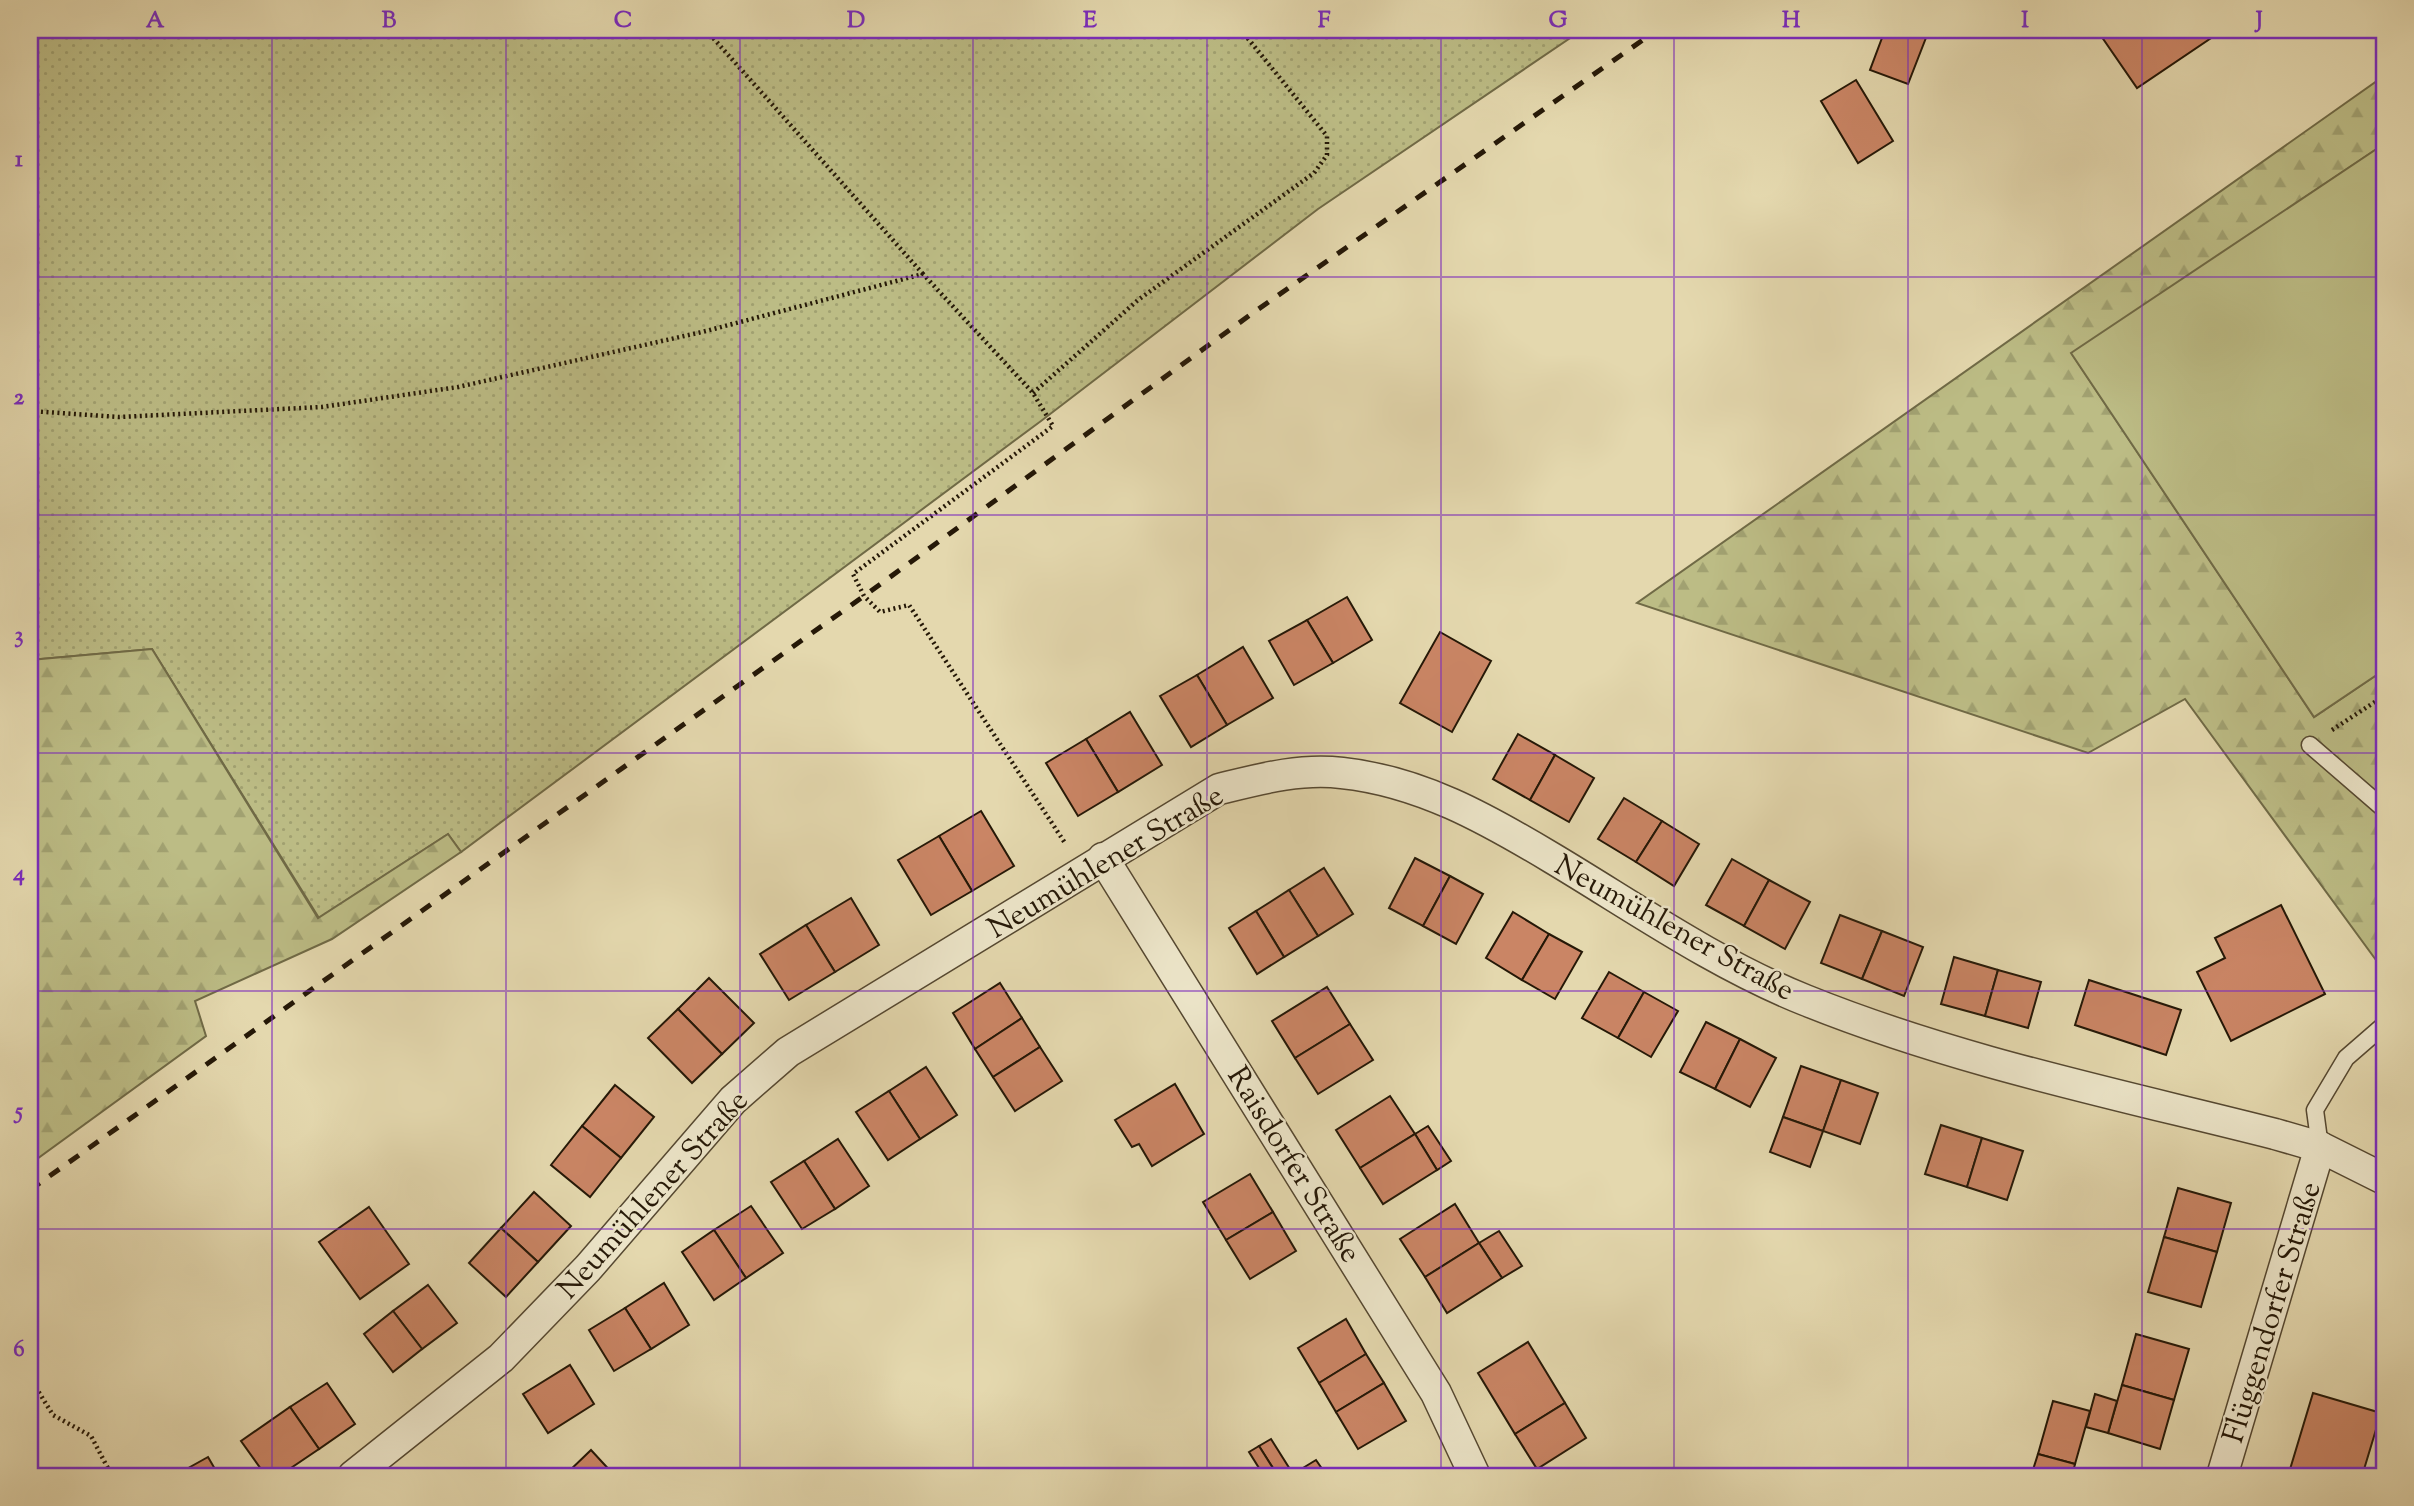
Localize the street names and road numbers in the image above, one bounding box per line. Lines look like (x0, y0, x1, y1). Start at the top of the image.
street label: Neumühlener Straße (980, 776, 1232, 951)
street label: Neumühlener Straße (1546, 845, 1802, 1013)
street label: Raisdorfer Straße (1215, 1059, 1371, 1272)
street label: Neumühlener Straße (548, 1082, 760, 1310)
street label: Flüggendorfer Straße (2213, 1177, 2334, 1449)

